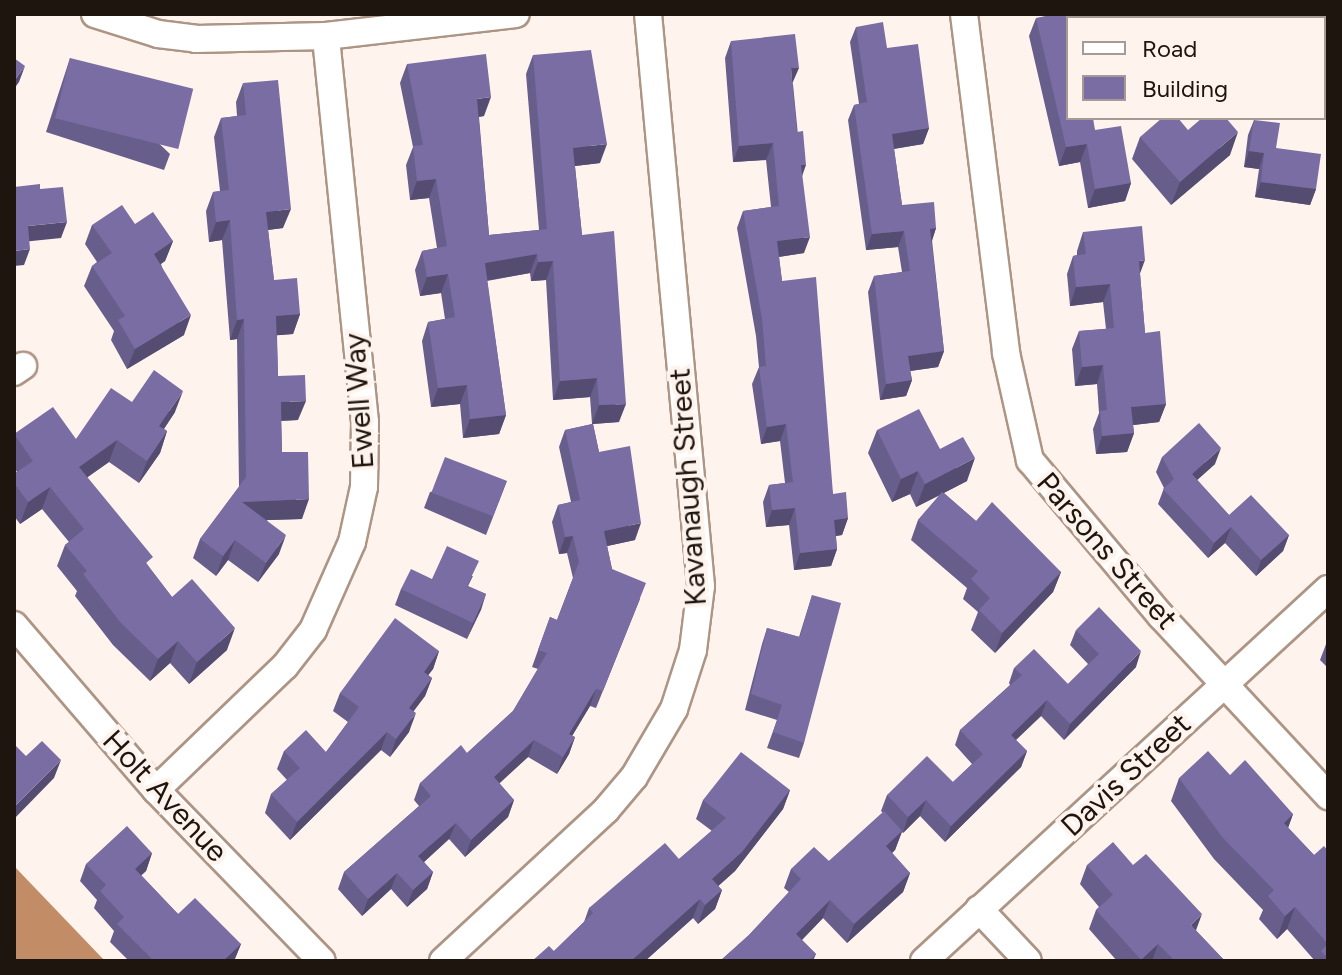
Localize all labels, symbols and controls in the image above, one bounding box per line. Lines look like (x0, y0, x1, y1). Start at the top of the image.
legend (1066, 16, 1326, 120)
text: Road (1142, 34, 1197, 63)
text: Building (1142, 74, 1228, 103)
street label: Ewell Way (336, 332, 382, 470)
street label: Kavanaugh Street (662, 367, 714, 607)
street label: Parsons Street (1029, 465, 1185, 637)
street label: Davis Street (1054, 706, 1198, 844)
street label: Holt Avenue (95, 723, 235, 869)

